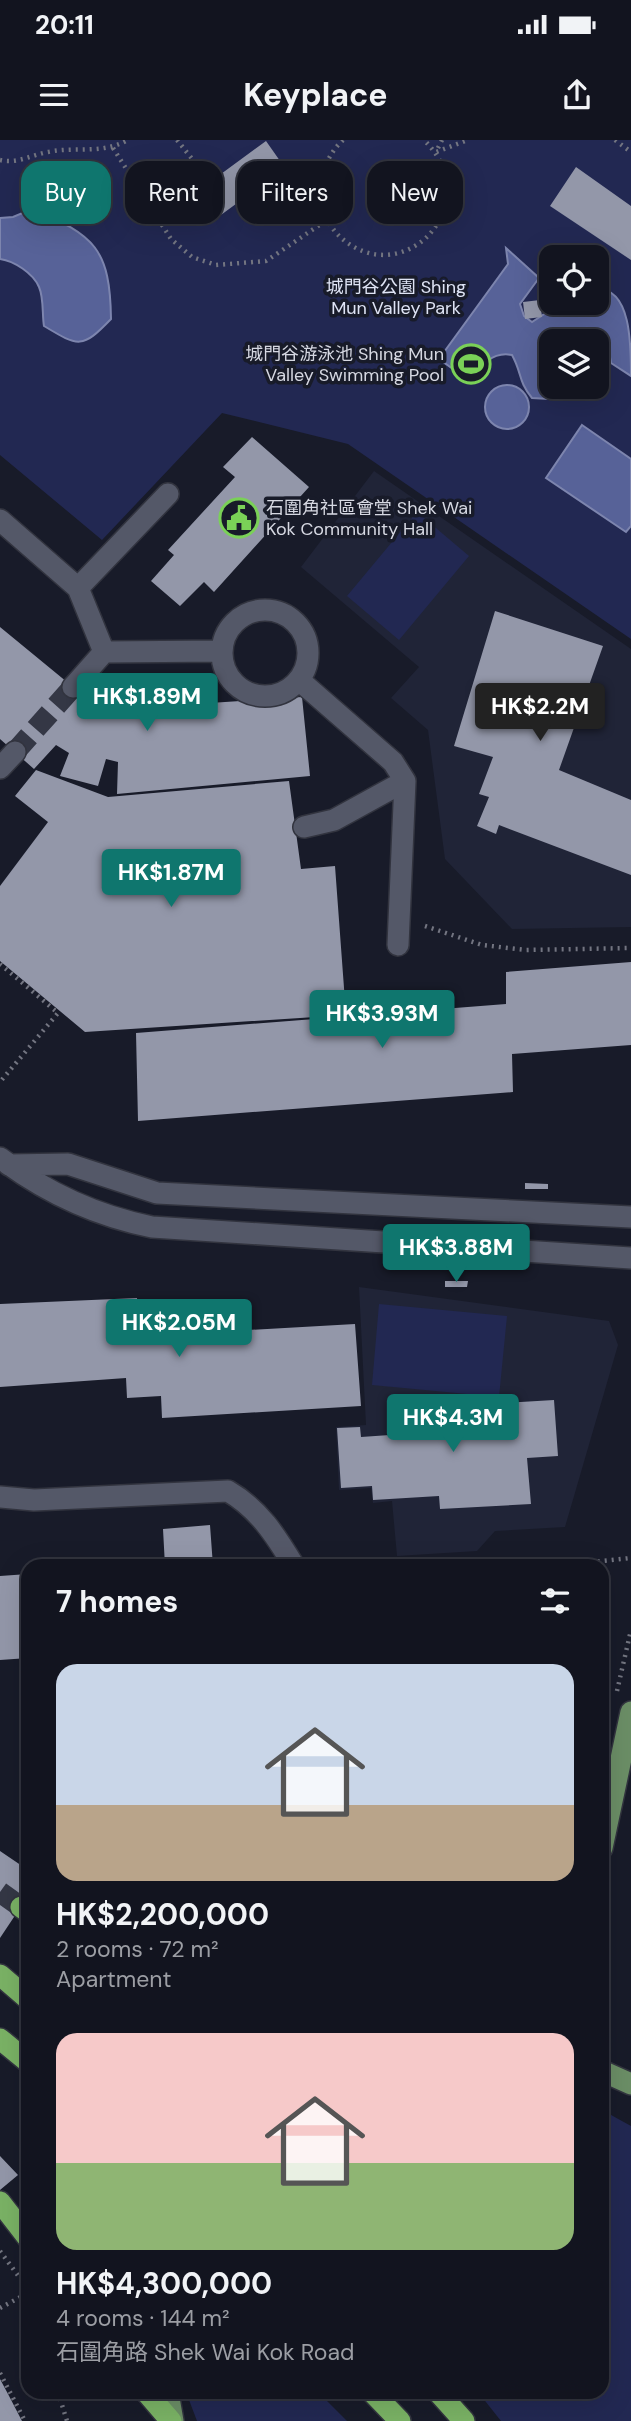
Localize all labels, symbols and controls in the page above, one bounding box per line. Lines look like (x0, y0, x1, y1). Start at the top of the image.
text: 20:11 (35, 8, 94, 42)
text: Keyplace (243, 74, 388, 116)
icon: menu (35, 76, 73, 114)
icon: share (558, 76, 596, 114)
chip: Buy (21, 161, 111, 224)
chip: Rent (125, 161, 223, 224)
chip: Filters (237, 161, 353, 224)
chip: New (367, 161, 463, 224)
map controls (539, 245, 609, 399)
button: locate (539, 245, 609, 315)
park label: 城門谷公園 Shing Mun Valley Park (326, 275, 466, 320)
button: layers (539, 329, 609, 399)
place label: 城門谷游泳池 Shing Mun Valley Swimming Pool (245, 342, 444, 387)
sports icon: 城門谷游泳池 Shing Mun Valley Swimming Pool (450, 343, 492, 385)
place label: 石圍角社區會堂 Shek Wai Kok Community Hall (266, 496, 472, 541)
public building icon: 石圍角社區會堂 Shek Wai Kok Community Hall (218, 497, 260, 539)
pin: HK$1.89M (75, 674, 219, 733)
text: HK$1.89M (93, 681, 201, 711)
pin: HK$2.2M (475, 684, 605, 743)
text: HK$2.2M (491, 691, 589, 721)
pin: HK$1.87M (99, 850, 243, 909)
text: HK$1.87M (118, 857, 224, 887)
pin: HK$3.93M (310, 990, 454, 1050)
text: HK$3.93M (326, 998, 439, 1028)
pin: HK$3.88M (384, 1224, 528, 1284)
text: HK$3.88M (399, 1232, 513, 1262)
pin: HK$2.05M (107, 1300, 251, 1359)
text: HK$2.05M (122, 1307, 236, 1337)
pin: HK$4.3M (388, 1394, 518, 1454)
text: HK$4.3M (403, 1402, 503, 1432)
text: 7 homes (56, 1582, 178, 1621)
icon: filters (536, 1582, 574, 1620)
icon: home (252, 1709, 378, 1835)
text: HK$2,200,000 (56, 1895, 269, 1934)
text: 2 rooms · 72 m² (56, 1934, 219, 1964)
text: Apartment (56, 1964, 171, 1994)
icon: home (252, 2078, 378, 2204)
text: HK$4,300,000 (56, 2264, 272, 2303)
text: 4 rooms · 144 m² (56, 2303, 230, 2333)
text: 石圍角路 Shek Wai Kok Road (56, 2337, 354, 2367)

